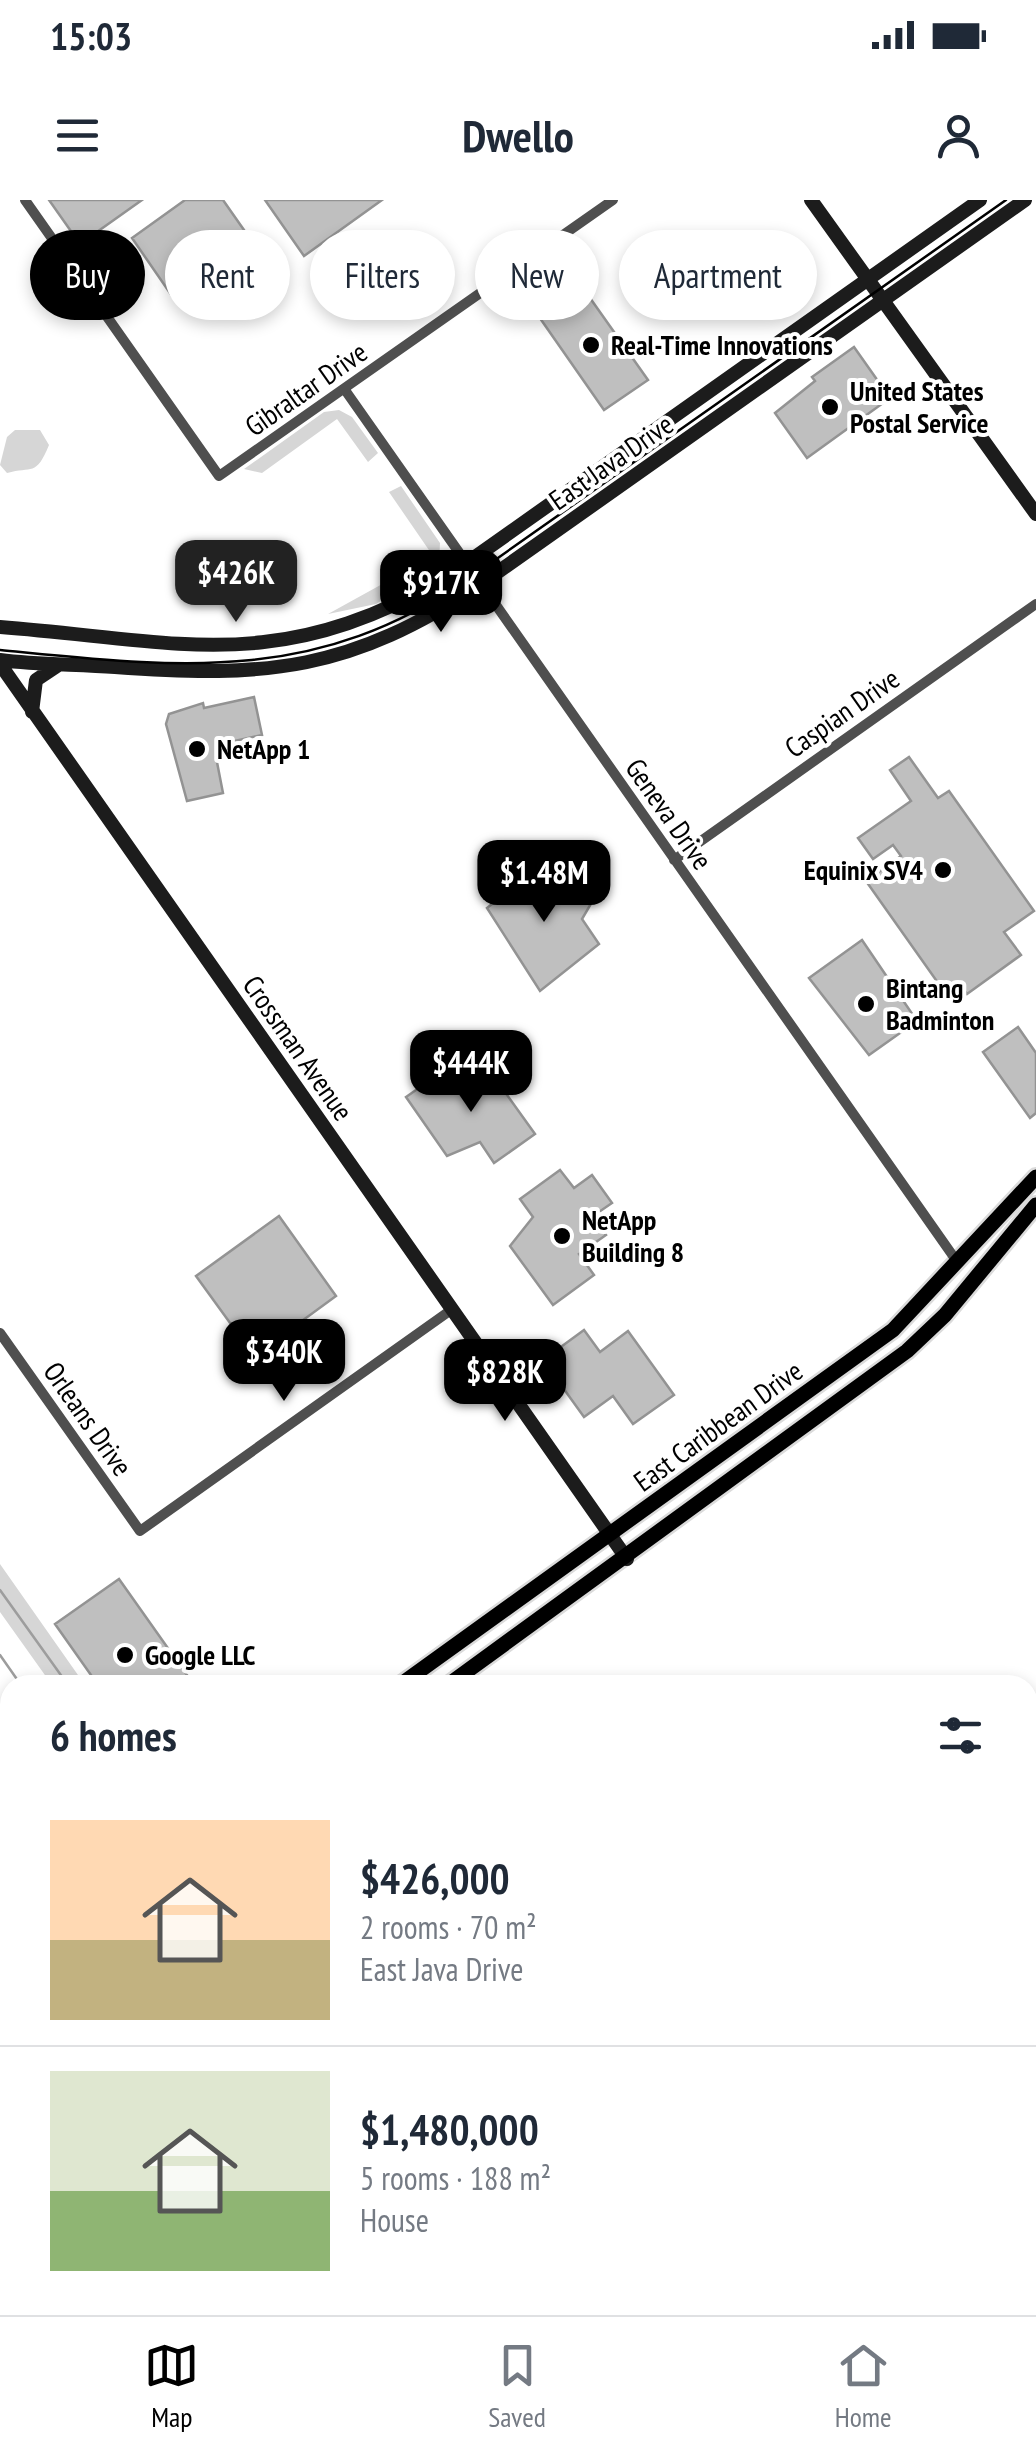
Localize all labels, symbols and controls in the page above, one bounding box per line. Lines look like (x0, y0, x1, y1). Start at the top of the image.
text: 15:03 (50, 11, 132, 60)
text: Dwello (462, 106, 574, 164)
icon: menu (50, 108, 105, 163)
icon: person (931, 108, 986, 163)
chip: Buy (30, 230, 145, 320)
chip: Rent (165, 230, 290, 320)
chip: Filters (310, 230, 455, 320)
chip: New (475, 230, 599, 320)
chip: Apartment (619, 230, 817, 320)
place label: Real-Time Innovations (611, 326, 833, 363)
street label: Gibraltar Drive (237, 333, 374, 444)
marker: Real-Time Innovations (580, 334, 602, 356)
place label: United States Postal Service (850, 372, 988, 441)
marker: United States Postal Service (819, 396, 841, 418)
street label: East Java Drive (541, 405, 680, 518)
pin: $426K (166, 540, 306, 625)
pin: $917K (371, 550, 511, 635)
text: $426K (197, 551, 275, 593)
text: $917K (402, 561, 480, 603)
street label: Caspian Drive (777, 660, 906, 766)
place label: NetApp 1 (217, 730, 310, 767)
marker: NetApp 1 (186, 738, 208, 760)
street label: Geneva Drive (618, 751, 721, 877)
pin: $1.48M (463, 840, 625, 925)
text: $1.48M (499, 851, 589, 893)
place label: Equinix SV4 (804, 851, 924, 888)
marker: Equinix SV4 (932, 859, 954, 881)
street label: Crossman Avenue (235, 968, 362, 1127)
place label: Bintang Badminton (886, 969, 994, 1038)
marker: Bintang Badminton (855, 993, 877, 1015)
pin: $444K (401, 1030, 541, 1115)
text: $444K (432, 1041, 510, 1083)
place label: NetApp Building 8 (582, 1201, 684, 1270)
marker: NetApp Building 8 (551, 1225, 573, 1247)
pin: $340K (214, 1319, 354, 1404)
text: $340K (245, 1330, 323, 1372)
pin: $828K (435, 1339, 575, 1424)
text: $828K (466, 1350, 544, 1392)
street label: East Caribbean Drive (626, 1352, 809, 1499)
street label: Orleans Drive (36, 1354, 141, 1483)
place label: Google LLC (145, 1636, 255, 1673)
marker: Google LLC (114, 1644, 136, 1666)
text: 6 homes (50, 1708, 177, 1763)
icon: filters (933, 1708, 988, 1763)
text: $426,000 (360, 1851, 510, 1906)
icon: home (130, 1860, 250, 1980)
text: 2 rooms · 70 m² (360, 1906, 537, 1948)
text: East Java Drive (360, 1948, 524, 1990)
text: $1,480,000 (360, 2102, 539, 2157)
icon: home (130, 2111, 250, 2231)
text: 5 rooms · 188 m² (360, 2157, 551, 2199)
text: House (360, 2199, 429, 2241)
tab: Map (144, 2338, 199, 2435)
tab: Saved (488, 2338, 546, 2435)
tab: Home (835, 2338, 892, 2435)

